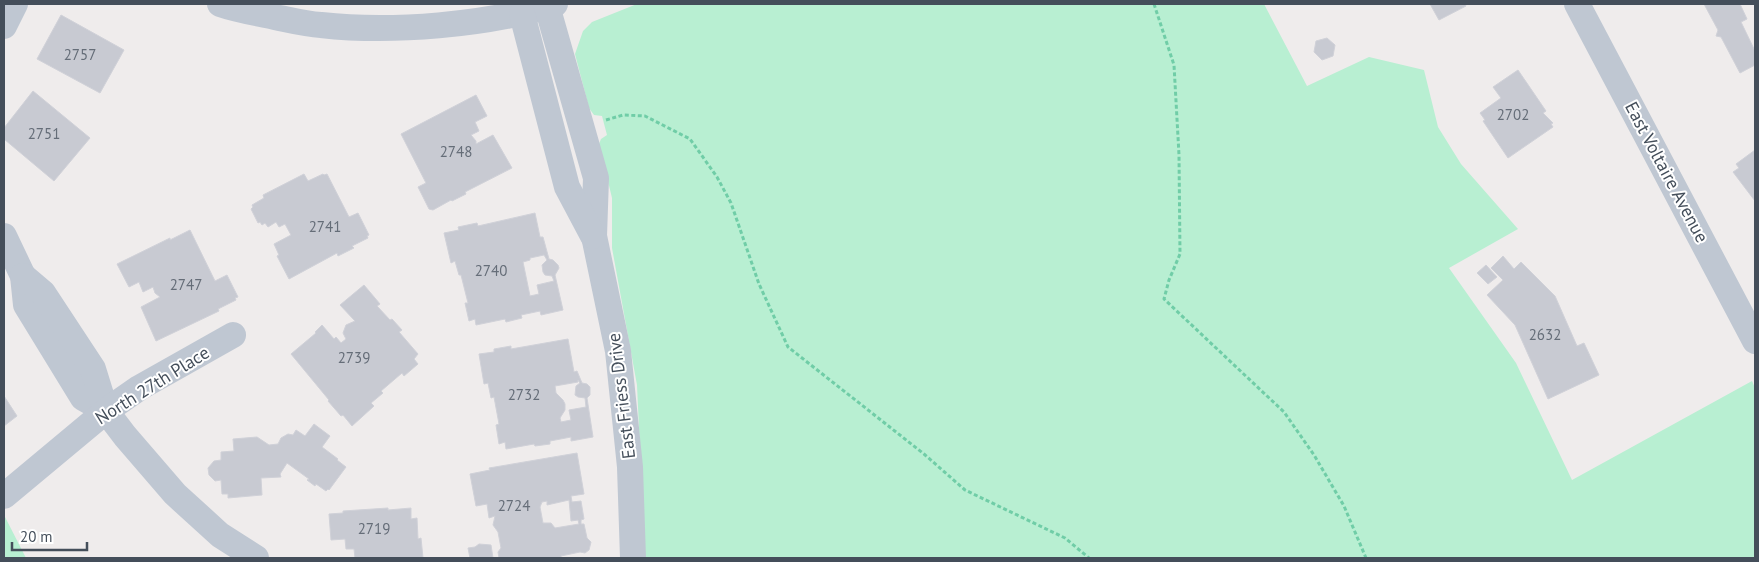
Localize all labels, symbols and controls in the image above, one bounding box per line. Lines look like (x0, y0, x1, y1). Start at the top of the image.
house number: 2757 (64, 45, 96, 64)
street label: East Voltaire Avenue (1620, 98, 1714, 246)
house number: 2702 (1497, 105, 1529, 124)
house number: 2751 (28, 124, 60, 143)
house number: 2748 (440, 142, 472, 161)
house number: 2741 (309, 217, 341, 236)
house number: 2740 (475, 261, 507, 280)
house number: 2747 (170, 275, 202, 294)
house number: 2632 (1529, 325, 1561, 344)
street label: East Friess Drive (602, 332, 640, 460)
street label: North 27th Place (91, 341, 213, 429)
house number: 2739 (338, 348, 370, 367)
house number: 2732 (508, 385, 540, 404)
house number: 2724 (498, 496, 530, 515)
house number: 2719 (358, 519, 390, 538)
scale bar (12, 520, 88, 552)
text: 20 m (20, 527, 53, 546)

